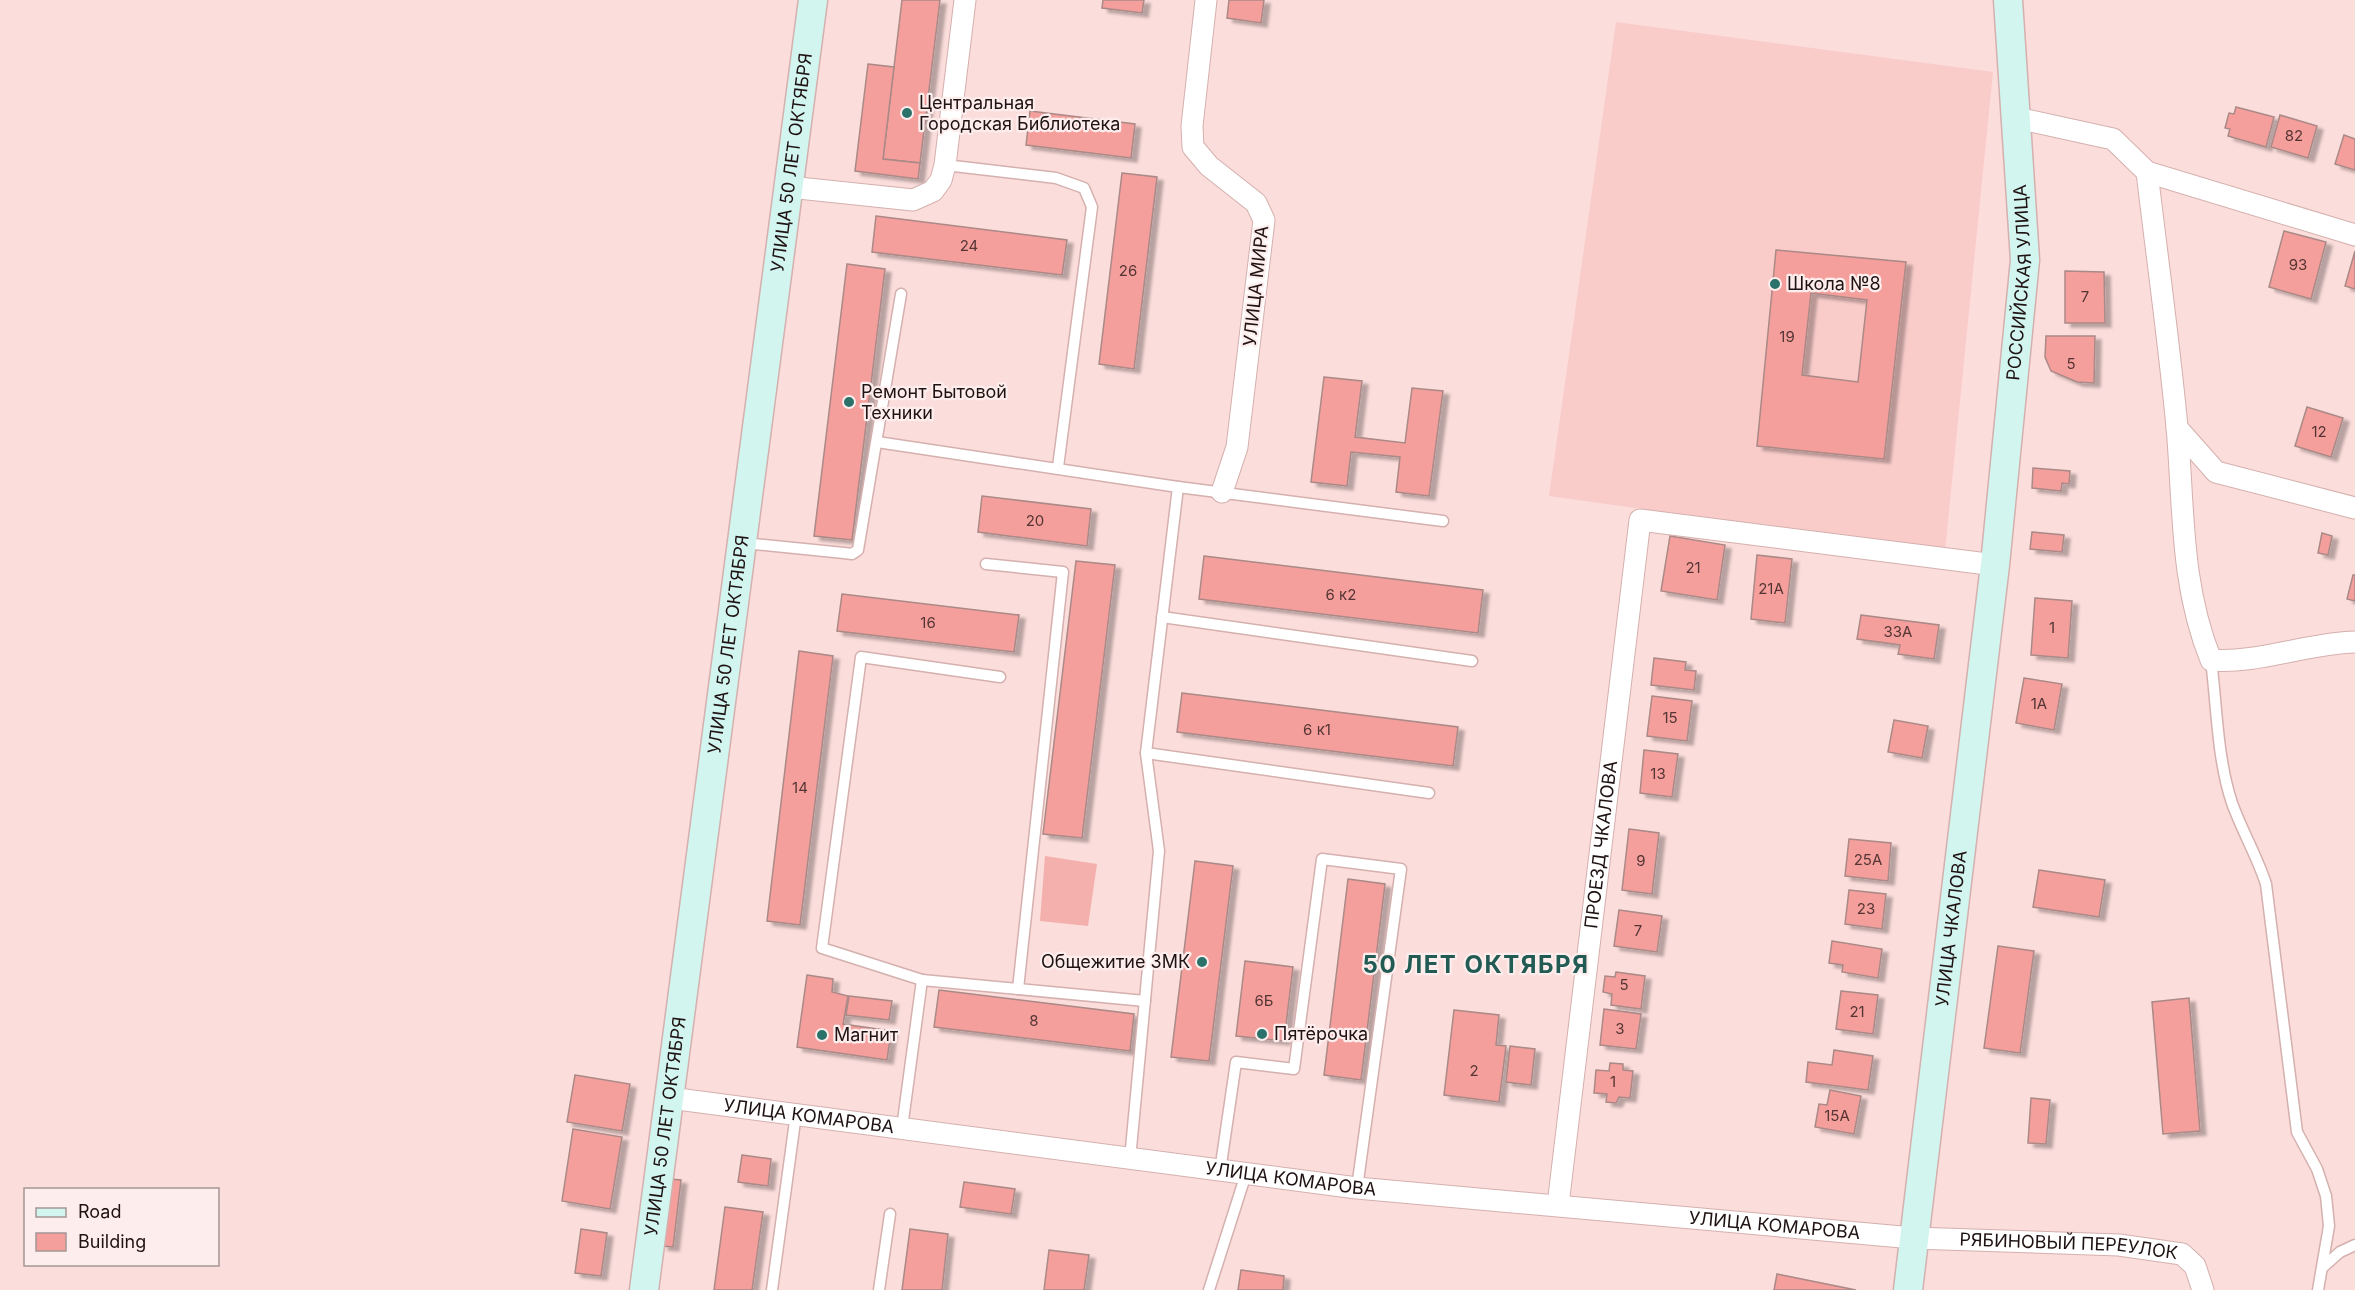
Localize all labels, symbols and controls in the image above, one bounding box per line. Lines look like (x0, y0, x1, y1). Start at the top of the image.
street label: УЛИЦА 50 ЛЕТ ОКТЯБРЯ (766, 52, 816, 273)
place label: Центральная Городская Библиотека (919, 92, 1120, 134)
marker: Центральная Городская Библиотека (900, 106, 914, 120)
house number: 82 (2285, 126, 2303, 145)
street label: РОССИЙСКАЯ УЛИЦА (2002, 184, 2035, 381)
street label: УЛИЦА МИРА (1239, 225, 1272, 347)
house number: 24 (960, 236, 978, 255)
house number: 93 (2289, 255, 2307, 274)
house number: 26 (1119, 261, 1137, 280)
place label: Школа №8 (1787, 273, 1881, 294)
marker: Школа №8 (1768, 277, 1782, 291)
house number: 7 (2081, 287, 2089, 306)
house number: 19 (1779, 327, 1795, 346)
house number: 5 (2066, 354, 2076, 373)
place label: Ремонт Бытовой Техники (861, 381, 1007, 423)
marker: Ремонт Бытовой Техники (842, 395, 856, 409)
house number: 12 (2311, 422, 2327, 441)
house number: 20 (1026, 511, 1044, 530)
street label: УЛИЦА 50 ЛЕТ ОКТЯБРЯ (703, 534, 753, 755)
house number: 21 (1685, 558, 1701, 577)
house number: 21А (1758, 579, 1784, 598)
house number: 6 к2 (1326, 585, 1356, 604)
house number: 16 (920, 613, 936, 632)
house number: 1 (2049, 618, 2055, 637)
house number: 33А (1884, 622, 1912, 641)
house number: 1А (2031, 694, 2047, 713)
house number: 15 (1662, 708, 1678, 727)
house number: 6 к1 (1303, 720, 1331, 739)
street label: ПРОЕЗД ЧКАЛОВА (1580, 759, 1621, 930)
house number: 13 (1650, 764, 1666, 783)
house number: 14 (792, 778, 808, 797)
street label: УЛИЦА ЧКАЛОВА (1931, 849, 1971, 1008)
house number: 25А (1854, 850, 1882, 869)
house number: 9 (1636, 851, 1646, 870)
house number: 23 (1857, 899, 1875, 918)
house number: 7 (1634, 921, 1642, 940)
district label: 50 ЛЕТ ОКТЯБРЯ (1363, 950, 1589, 979)
place label: Общежитие 3МК (1041, 951, 1190, 972)
marker: Общежитие 3МК (1195, 955, 1209, 969)
house number: 5 (1619, 975, 1629, 994)
house number: 6Б (1255, 991, 1274, 1010)
house number: 21 (1849, 1002, 1865, 1021)
house number: 8 (1029, 1011, 1039, 1030)
street label: УЛИЦА 50 ЛЕТ ОКТЯБРЯ (640, 1015, 690, 1237)
house number: 3 (1615, 1019, 1625, 1038)
place label: Пятёрочка (1274, 1023, 1368, 1044)
place label: Магнит (834, 1024, 899, 1045)
marker: Пятёрочка (1255, 1027, 1269, 1041)
marker: Магнит (815, 1028, 829, 1042)
house number: 2 (1469, 1061, 1479, 1080)
house number: 1 (1610, 1072, 1616, 1091)
street label: УЛИЦА КОМАРОВА (722, 1094, 896, 1137)
house number: 15А (1824, 1106, 1850, 1125)
street label: УЛИЦА КОМАРОВА (1204, 1157, 1377, 1200)
legend (24, 1188, 219, 1266)
text: Road (78, 1201, 121, 1222)
street label: УЛИЦА КОМАРОВА (1688, 1207, 1861, 1243)
street label: РЯБИНОВЫЙ ПЕРЕУЛОК (1959, 1229, 2179, 1263)
text: Building (78, 1231, 146, 1252)

